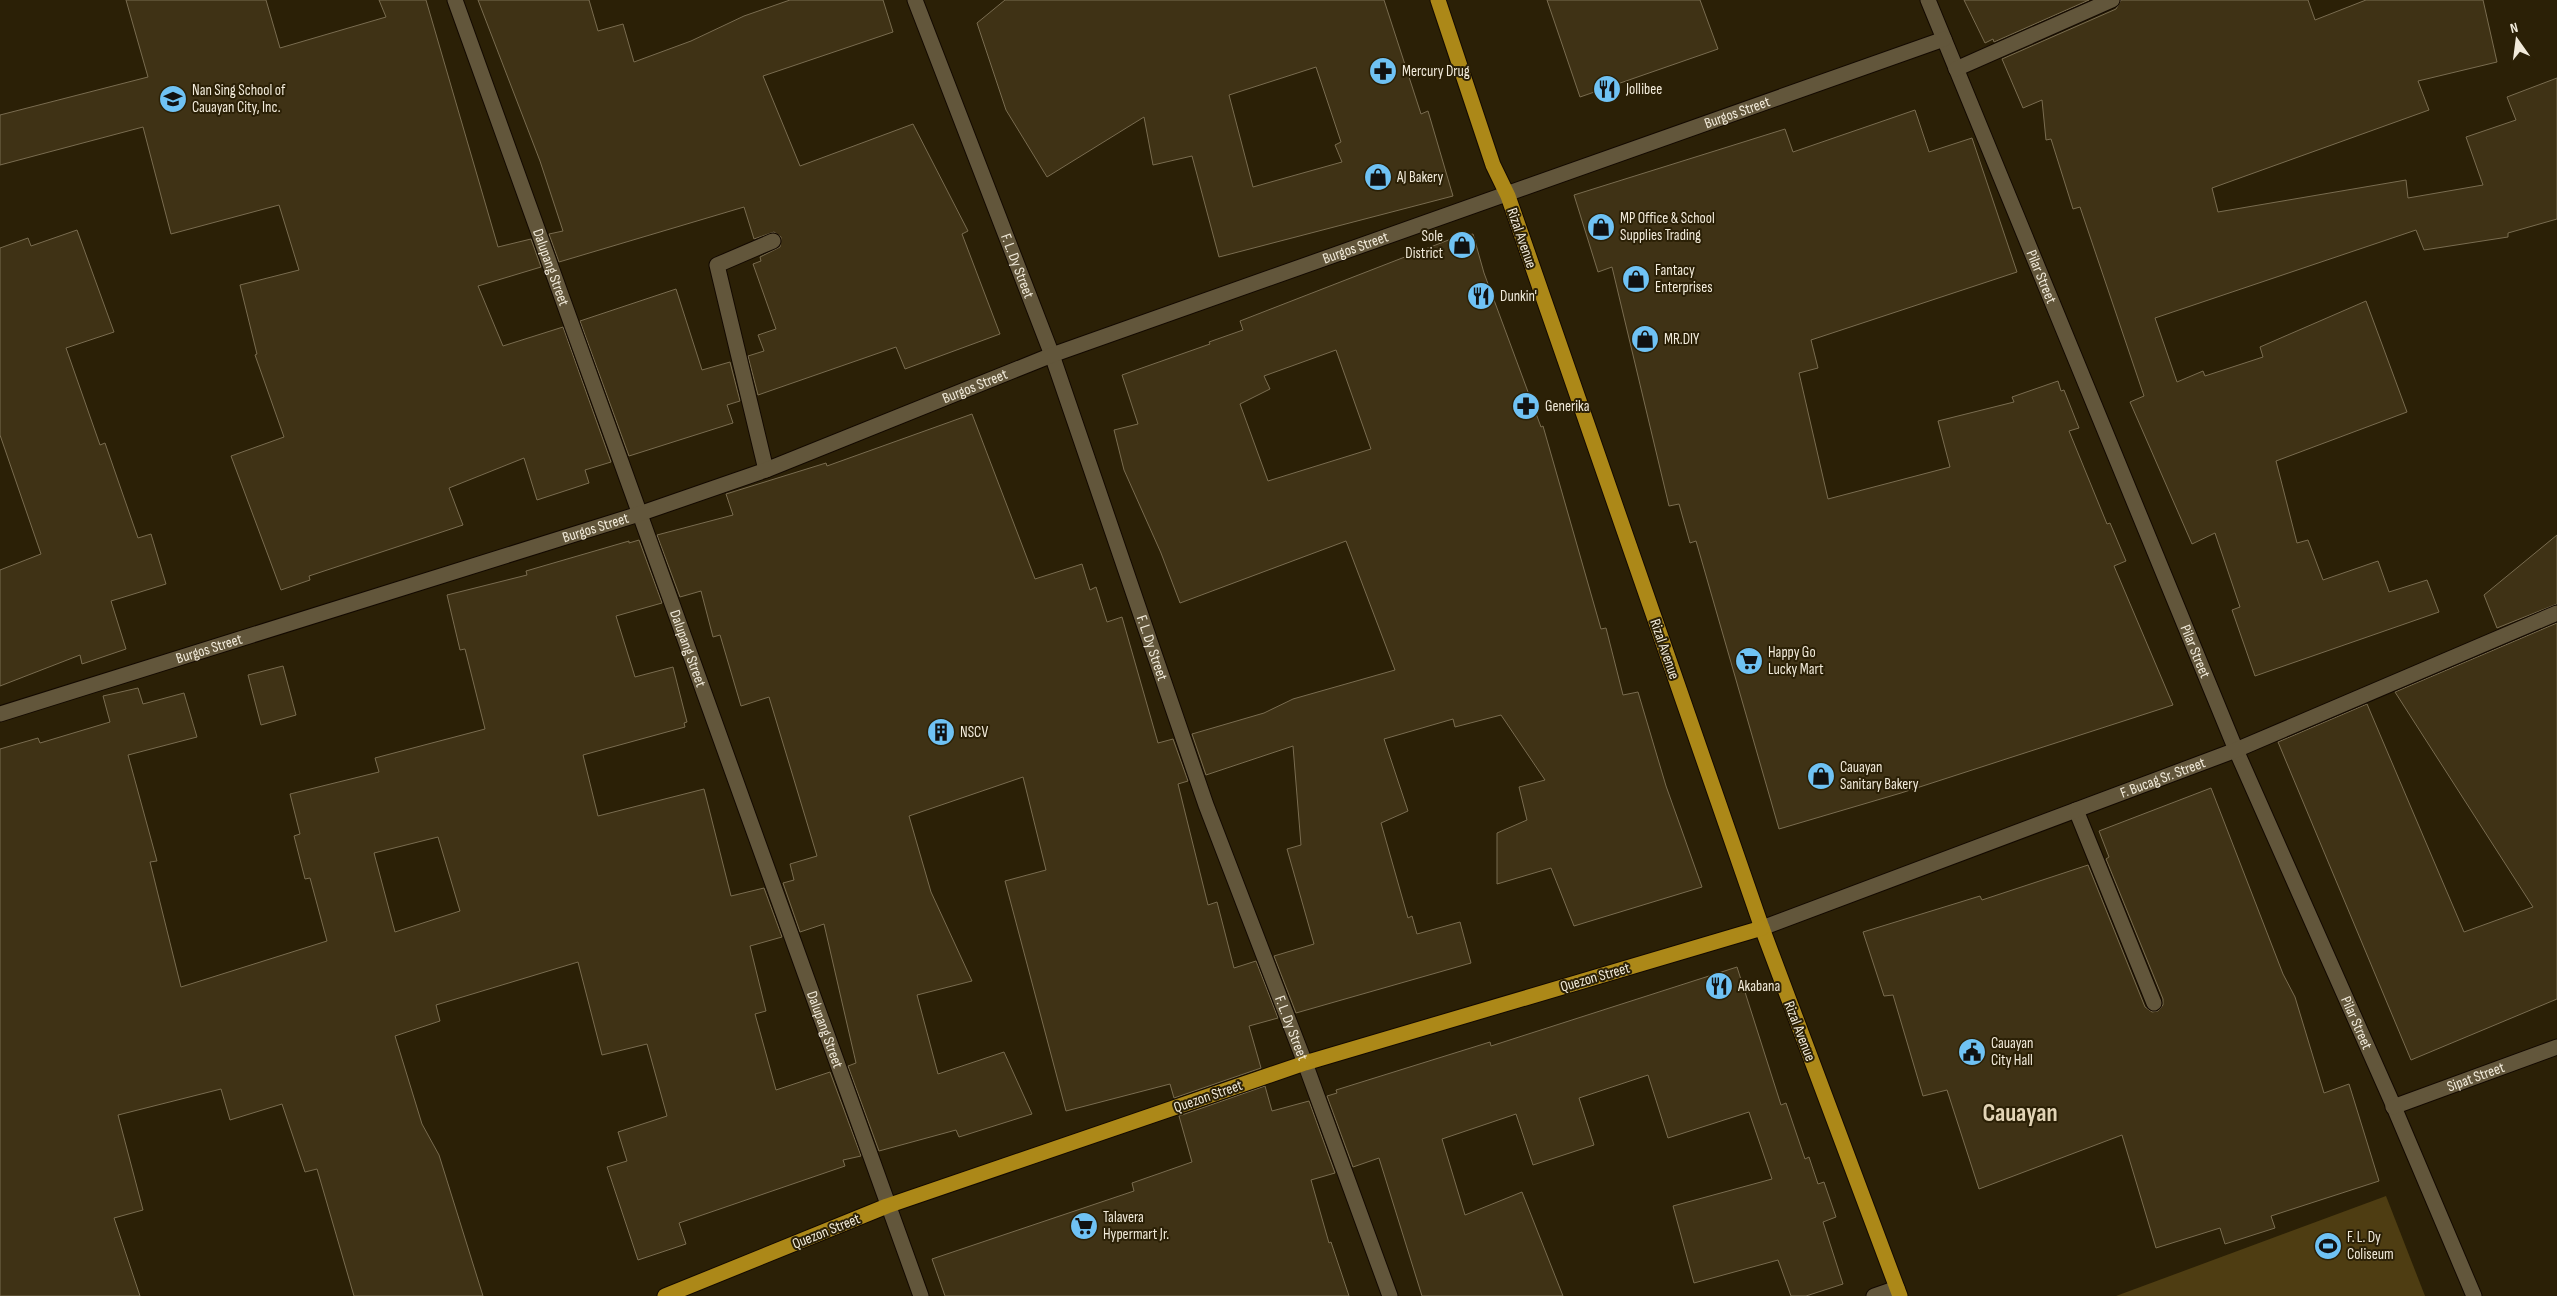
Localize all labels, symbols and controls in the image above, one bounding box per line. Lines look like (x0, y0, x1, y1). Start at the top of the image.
north arrow (2492, 15, 2542, 65)
text: N (2508, 19, 2520, 37)
pharmacy icon: Mercury Drug (1368, 56, 1398, 86)
place label: Mercury Drug (1402, 62, 1470, 81)
restaurant icon: Jollibee (1592, 74, 1622, 104)
place label: Jollibee (1625, 80, 1662, 99)
place label: Nan Sing School of Cauayan City, Inc. (192, 81, 286, 117)
school or university icon: Nan Sing School of Cauayan City, Inc. (158, 84, 188, 114)
street label: Burgos Street (1702, 92, 1773, 133)
shop icon: AJ Bakery (1363, 162, 1393, 192)
place label: AJ Bakery (1396, 168, 1444, 187)
street label: Rizal Avenue (1502, 205, 1541, 271)
place label: MP Office & School Supplies Trading (1620, 209, 1715, 245)
shop icon: MP Office & School Supplies Trading (1586, 212, 1616, 242)
street label: Dalupang Street (528, 226, 573, 309)
street label: Burgos Street (1320, 227, 1391, 268)
place label: Sole District (1405, 227, 1443, 263)
shop icon: Sole District (1447, 230, 1477, 260)
street label: F. L. Dy Street (996, 231, 1038, 302)
street label: Pilar Street (2022, 247, 2061, 307)
place label: Fantacy Enterprises (1655, 261, 1713, 297)
shop icon: Fantacy Enterprises (1621, 264, 1651, 294)
restaurant icon: Dunkin' (1466, 281, 1496, 311)
place label: Dunkin' (1500, 287, 1537, 306)
shop icon: MR.DIY (1630, 324, 1660, 354)
place label: MR.DIY (1664, 330, 1700, 349)
street label: Burgos Street (940, 365, 1011, 408)
pharmacy icon: Generika (1511, 391, 1541, 421)
place label: Generika (1545, 397, 1590, 416)
street label: Burgos Street (560, 509, 632, 547)
street label: Dalupang Street (665, 607, 710, 690)
street label: F. L. Dy Street (1132, 613, 1172, 684)
street label: Rizal Avenue (1645, 616, 1684, 682)
street label: Pilar Street (2176, 622, 2215, 681)
street label: Burgos Street (174, 630, 245, 668)
place label: Happy Go Lucky Mart (1768, 643, 1824, 679)
supermarket icon: Happy Go Lucky Mart (1734, 646, 1764, 676)
building icon: NSCV (926, 717, 956, 747)
place label: NSCV (960, 723, 988, 742)
street label: F. Bucag Sr. Street (2118, 753, 2209, 803)
place label: Cauayan Sanitary Bakery (1840, 758, 1919, 794)
shop icon: Cauayan Sanitary Bakery (1806, 761, 1836, 791)
street label: Quezon Street (1558, 958, 1633, 996)
restaurant icon: Akabana (1704, 971, 1734, 1001)
place label: Akabana (1737, 977, 1781, 996)
street label: Dalupang Street (802, 988, 847, 1071)
street label: F. L. Dy Street (1270, 993, 1312, 1064)
street label: Pilar Street (2336, 993, 2377, 1053)
street label: Rizal Avenue (1779, 998, 1820, 1064)
place label: Cauayan City Hall (1991, 1034, 2034, 1070)
public building icon: Cauayan City Hall (1957, 1037, 1987, 1067)
street label: Sipat Street (2444, 1058, 2508, 1096)
street label: Quezon Street (1171, 1076, 1245, 1117)
district label: Cauayan (1982, 1098, 2058, 1129)
place label: Talavera Hypermart Jr. (1103, 1208, 1169, 1244)
street label: Quezon Street (789, 1209, 863, 1254)
supermarket icon: Talavera Hypermart Jr. (1069, 1211, 1099, 1241)
place label: F. L. Dy Coliseum (2347, 1228, 2394, 1264)
sports icon: F. L. Dy Coliseum (2313, 1231, 2343, 1261)

